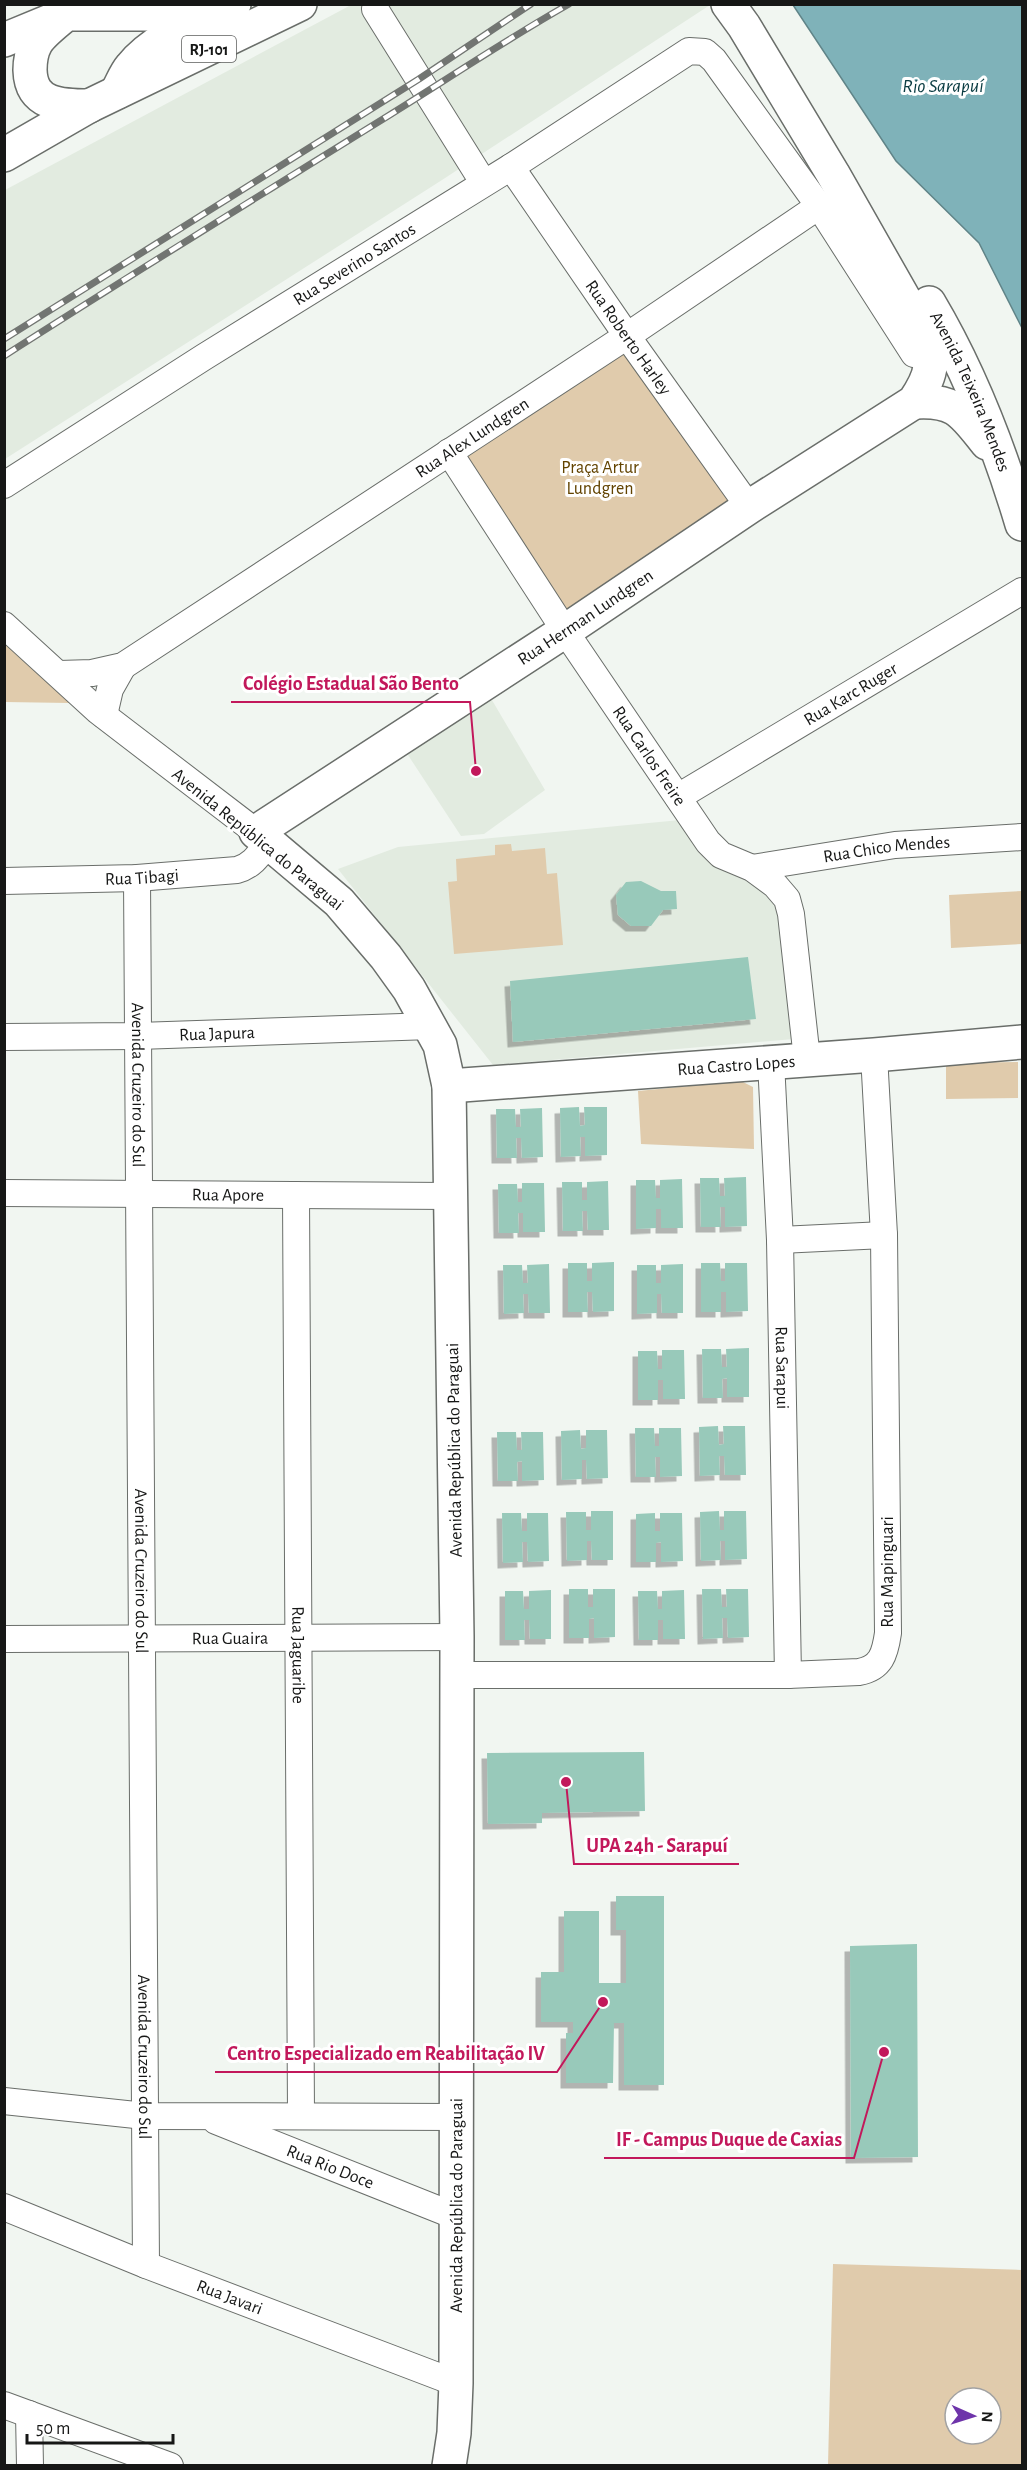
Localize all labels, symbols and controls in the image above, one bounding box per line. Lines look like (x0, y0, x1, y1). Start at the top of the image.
road number: RJ-101 (182, 36, 236, 62)
water label: Rio Sarapuí (902, 76, 985, 96)
street label: Rua Severino Santos (290, 220, 419, 309)
street label: Rua Roberto Harley (582, 277, 674, 399)
street label: Avenida Teixeira Mendes (926, 309, 1013, 474)
street label: Rua Alex Lundgren (413, 395, 533, 482)
park label: Praça Artur Lundgren (561, 459, 639, 498)
street label: Rua Herman Lundgren (515, 566, 657, 669)
street label: Rua Karc Ruger (801, 660, 901, 729)
callout: Colégio Estadual São Bento (231, 664, 470, 702)
text: Colégio Estadual São Bento (243, 674, 459, 694)
street label: Rua Carlos Freire (609, 703, 689, 809)
street label: Avenida República do Paraguai (168, 765, 346, 914)
street label: Rua Chico Mendes (822, 834, 951, 866)
street label: Rua Tibagi (105, 867, 180, 889)
street label: Avenida Cruzeiro do Sul (128, 1003, 147, 1167)
street label: Rua Japura (179, 1024, 255, 1045)
street label: Rua Castro Lopes (677, 1053, 796, 1079)
street label: Rua Apore (192, 1186, 264, 1205)
street label: Rua Sarapui (772, 1326, 791, 1409)
street label: Avenida República do Paraguai (444, 1342, 466, 1558)
street label: Avenida Cruzeiro do Sul (131, 1489, 150, 1653)
street label: Rua Mapinguari (879, 1516, 897, 1628)
street label: Rua Jaguaribe (288, 1606, 307, 1704)
street label: Rua Guaira (192, 1630, 268, 1648)
callout: UPA 24h - Sarapuí (574, 1826, 739, 1864)
text: UPA 24h - Sarapuí (586, 1836, 729, 1856)
street label: Avenida Cruzeiro do Sul (134, 1975, 153, 2139)
callout: Centro Especializado em Reabilitação IV (215, 2034, 557, 2072)
text: Centro Especializado em Reabilitação IV (227, 2044, 545, 2064)
street label: Avenida República do Paraguai (448, 2098, 466, 2313)
callout: IF - Campus Duque de Caxias (604, 2120, 854, 2158)
text: IF - Campus Duque de Caxias (616, 2130, 842, 2150)
street label: Rua Rio Doce (284, 2142, 376, 2193)
street label: Rua Javari (194, 2277, 265, 2319)
north arrow (943, 2386, 1003, 2446)
scale bar (27, 2407, 172, 2445)
text: N (979, 2411, 995, 2423)
text: 50 m (36, 2420, 70, 2438)

